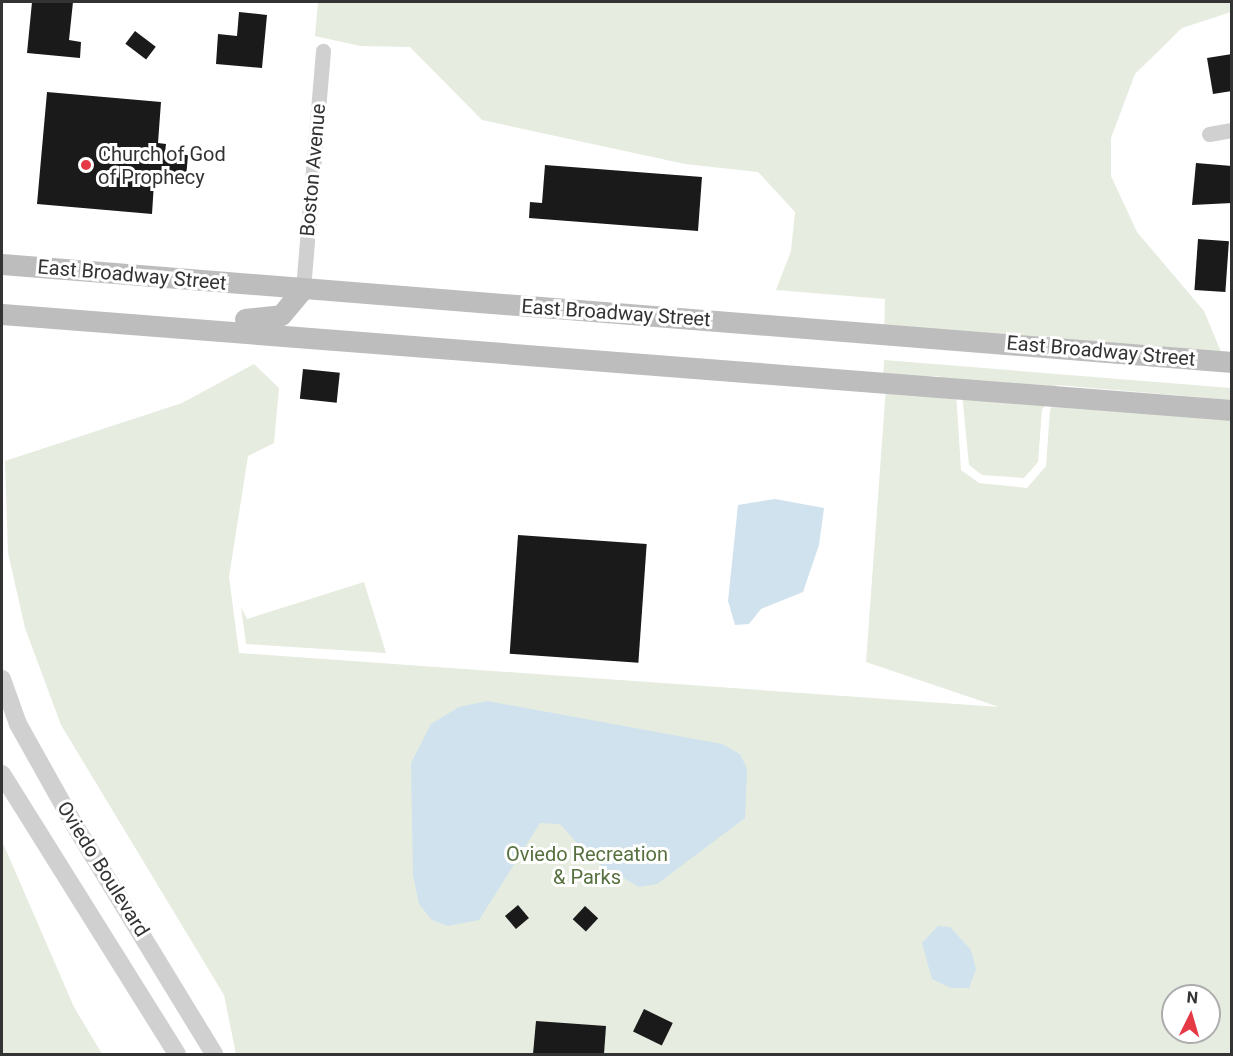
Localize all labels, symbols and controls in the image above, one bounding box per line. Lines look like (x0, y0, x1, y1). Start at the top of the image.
street label: Boston Avenue (295, 103, 331, 237)
place label: Church of God of Prophecy (98, 142, 226, 189)
marker: Church of God of Prophecy (79, 158, 93, 172)
street label: East Broadway Street (37, 255, 227, 295)
street label: East Broadway Street (521, 294, 711, 332)
street label: East Broadway Street (1006, 331, 1196, 371)
street label: Oviedo Boulevard (52, 797, 154, 941)
park label: Oviedo Recreation & Parks (506, 842, 668, 889)
north arrow (1161, 984, 1221, 1044)
text: N (1186, 988, 1199, 1008)

